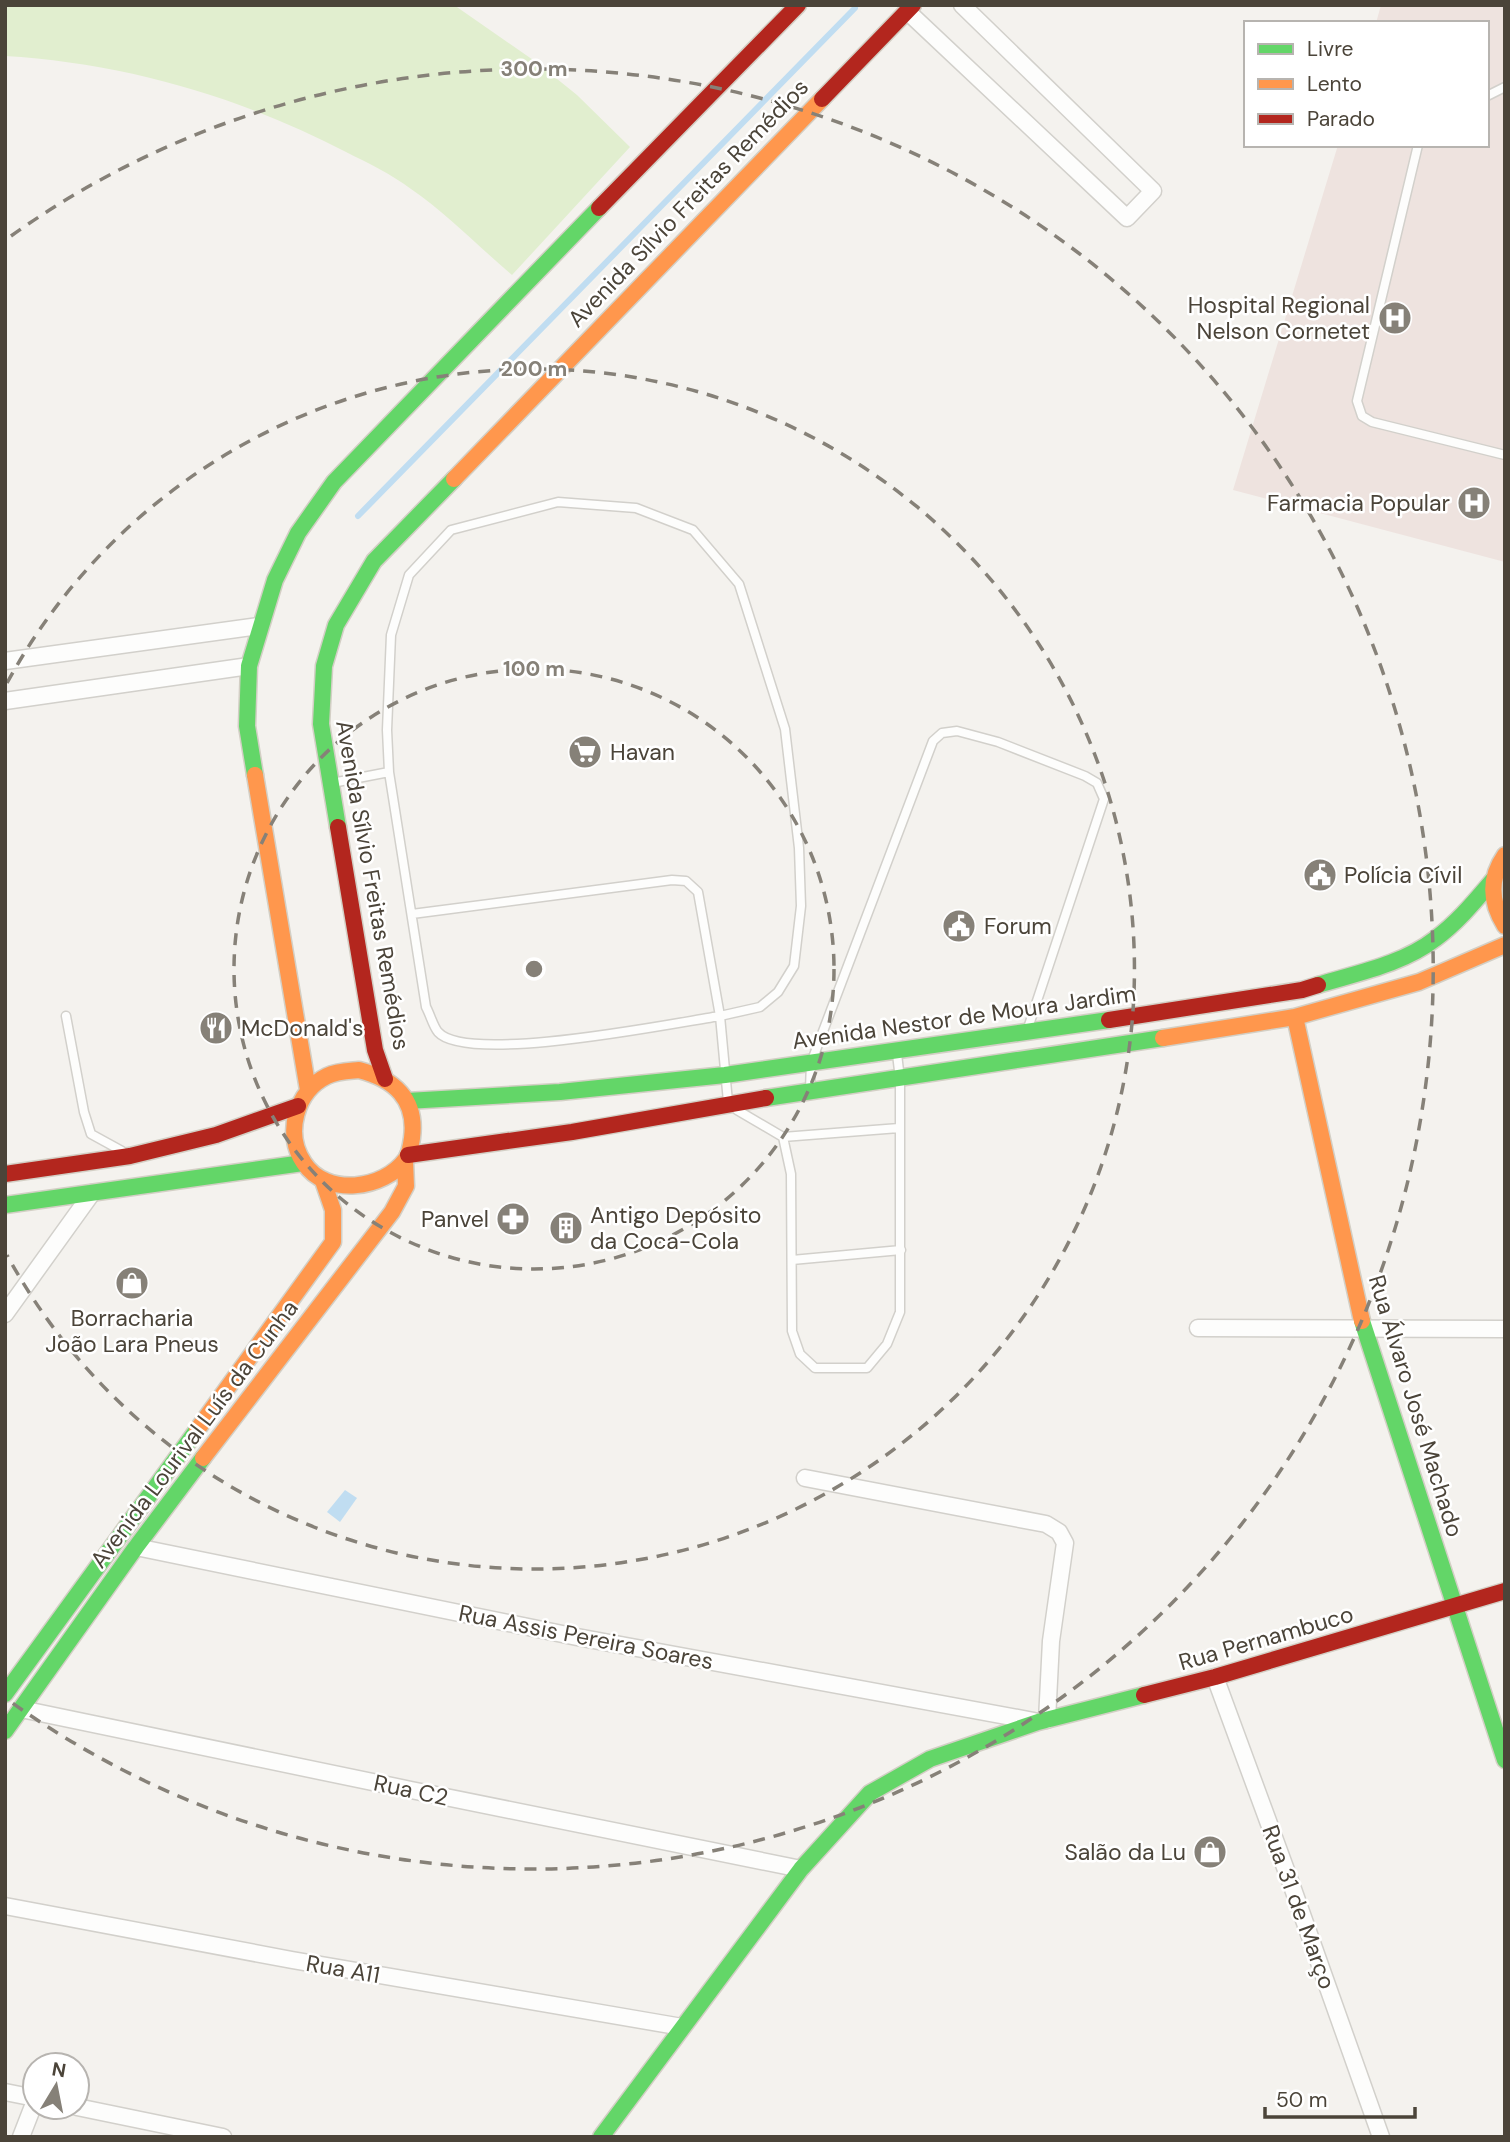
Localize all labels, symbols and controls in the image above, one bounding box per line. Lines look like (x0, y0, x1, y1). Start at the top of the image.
legend (1244, 21, 1489, 147)
text: Livre (1307, 35, 1354, 63)
text: 300 m (501, 55, 567, 83)
text: Lento (1307, 70, 1362, 98)
street label: Avenida Sílvio Freitas Remédios (561, 72, 815, 334)
text: Parado (1307, 105, 1375, 133)
place label: Hospital Regional Nelson Cornetet (1188, 290, 1370, 346)
hospital icon: Hospital Regional Nelson Cornetet (1376, 299, 1414, 337)
text: 200 m (501, 355, 567, 383)
hospital icon: Farmacia Popular (1455, 484, 1493, 522)
place label: Farmacia Popular (1267, 488, 1450, 518)
text: 100 m (503, 655, 565, 683)
street label: Avenida Sílvio Freitas Remédios (329, 718, 417, 1052)
supermarket icon: Havan (566, 733, 604, 771)
place label: Havan (610, 737, 675, 767)
public building icon: Polícia Cívil (1301, 856, 1339, 894)
place label: Polícia Cívil (1344, 860, 1462, 890)
public building icon: Forum (940, 907, 978, 945)
place label: Forum (984, 911, 1052, 941)
centre of rings (522, 957, 546, 981)
street label: Avenida Nestor de Moura Jardim (790, 978, 1138, 1056)
restaurant icon: McDonald's (197, 1009, 235, 1047)
place label: McDonald's (241, 1013, 363, 1043)
pharmacy icon: Panvel (494, 1200, 532, 1238)
place label: Antigo Depósito da Coca-Cola (590, 1200, 761, 1256)
place label: Panvel (421, 1204, 489, 1234)
building icon: Antigo Depósito da Coca-Cola (547, 1209, 585, 1247)
shop icon: Borracharia João Lara Pneus (113, 1264, 151, 1302)
street label: Rua Álvaro José Machado (1362, 1271, 1470, 1541)
street label: Avenida Lourival Luís da Cunha (83, 1294, 305, 1574)
place label: Borracharia João Lara Pneus (45, 1303, 219, 1359)
street label: Rua Assis Pereira Soares (456, 1598, 716, 1676)
street label: Rua Pernambuco (1175, 1599, 1357, 1677)
street label: Rua C2 (371, 1768, 451, 1812)
street label: Rua 31 de Março (1255, 1821, 1343, 1993)
shop icon: Salão da Lu (1191, 1833, 1229, 1871)
place label: Salão da Lu (1064, 1837, 1186, 1867)
street label: Rua A11 (304, 1948, 382, 1990)
north arrow (21, 2051, 91, 2121)
text: N (50, 2056, 68, 2083)
scale bar (1265, 2076, 1416, 2120)
text: 50 m (1276, 2086, 1327, 2114)

